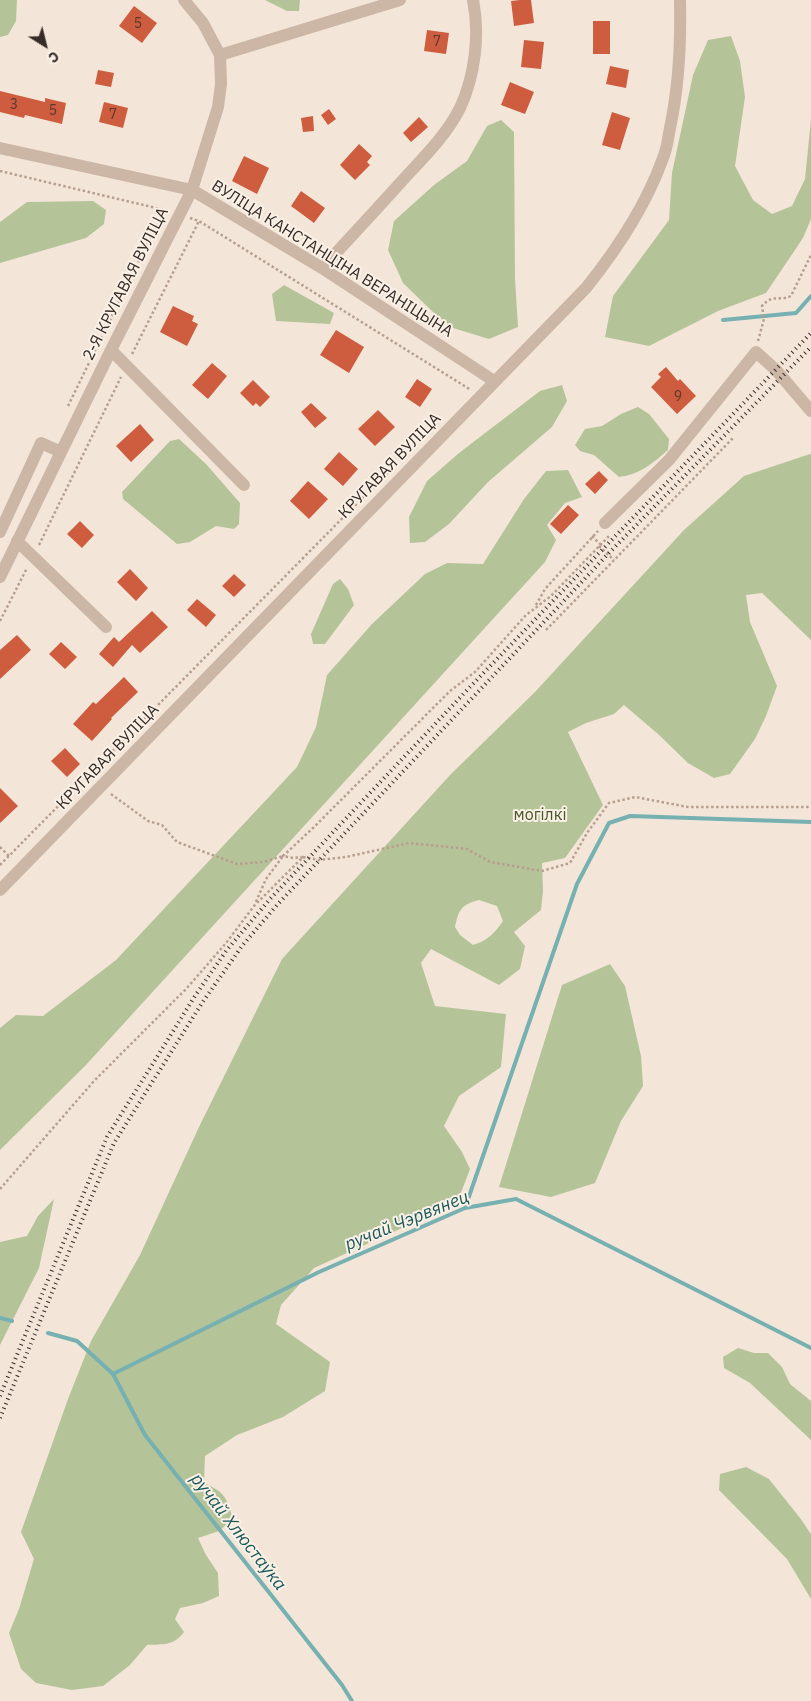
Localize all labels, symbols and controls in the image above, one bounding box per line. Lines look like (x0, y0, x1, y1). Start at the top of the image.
house number: 5 (134, 16, 142, 32)
north arrow (20, 20, 70, 70)
house number: 7 (433, 34, 441, 50)
text: С (45, 47, 63, 67)
house number: 3 (10, 97, 18, 113)
house number: 5 (49, 103, 57, 119)
house number: 7 (109, 107, 117, 123)
street label: ВУЛІЦА КАНСТАНЦІНА ВЕРАНІЦЫНА (208, 176, 456, 342)
street label: 2-Я КРУГАВАЯ ВУЛІЦА (79, 204, 173, 364)
house number: 9 (674, 389, 682, 405)
street label: КРУГАВАЯ ВУЛІЦА (335, 409, 445, 523)
street label: КРУГАВАЯ ВУЛІЦА (53, 700, 163, 814)
park label: могілкі (514, 805, 566, 825)
water label: ручай Чэрвянец (342, 1186, 472, 1256)
water label: ручай Хлюстаўка (186, 1469, 290, 1595)

